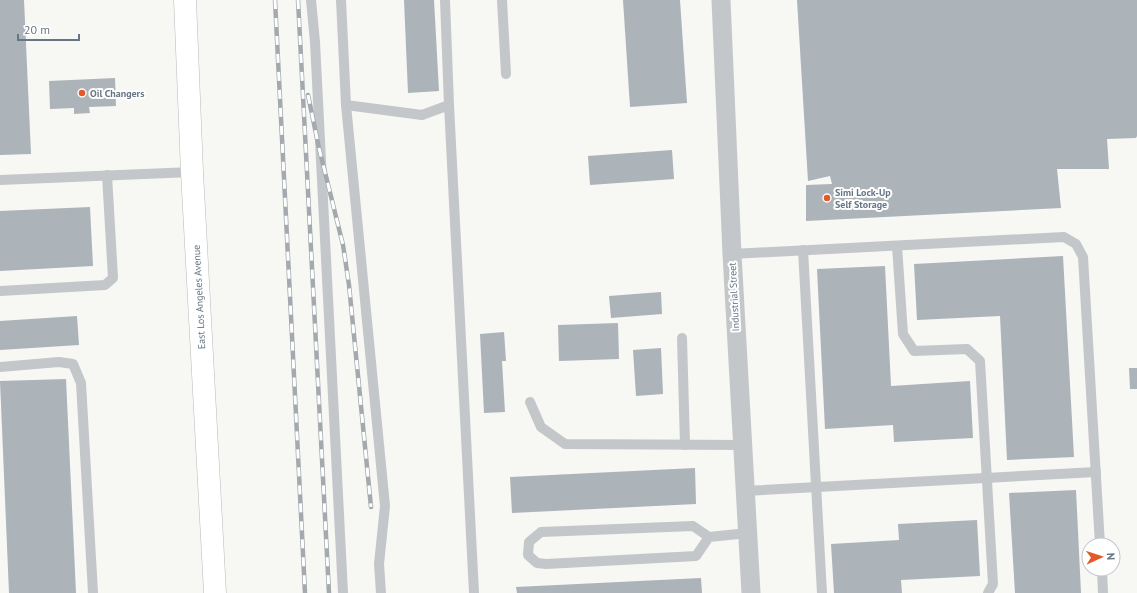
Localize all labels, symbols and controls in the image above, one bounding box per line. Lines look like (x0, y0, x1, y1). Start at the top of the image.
scale bar (18, 16, 79, 42)
text: 20 m (24, 22, 50, 37)
place label: Oil Changers (90, 87, 144, 100)
marker: Oil Changers (77, 88, 87, 98)
place label: Simi Lock-Up Self Storage (835, 186, 891, 211)
marker: Simi Lock-Up Self Storage (822, 193, 832, 203)
street label: East Los Angeles Avenue (190, 244, 208, 350)
street label: Industrial Street (726, 262, 742, 332)
north arrow (1081, 537, 1121, 577)
text: N (1104, 552, 1118, 560)

